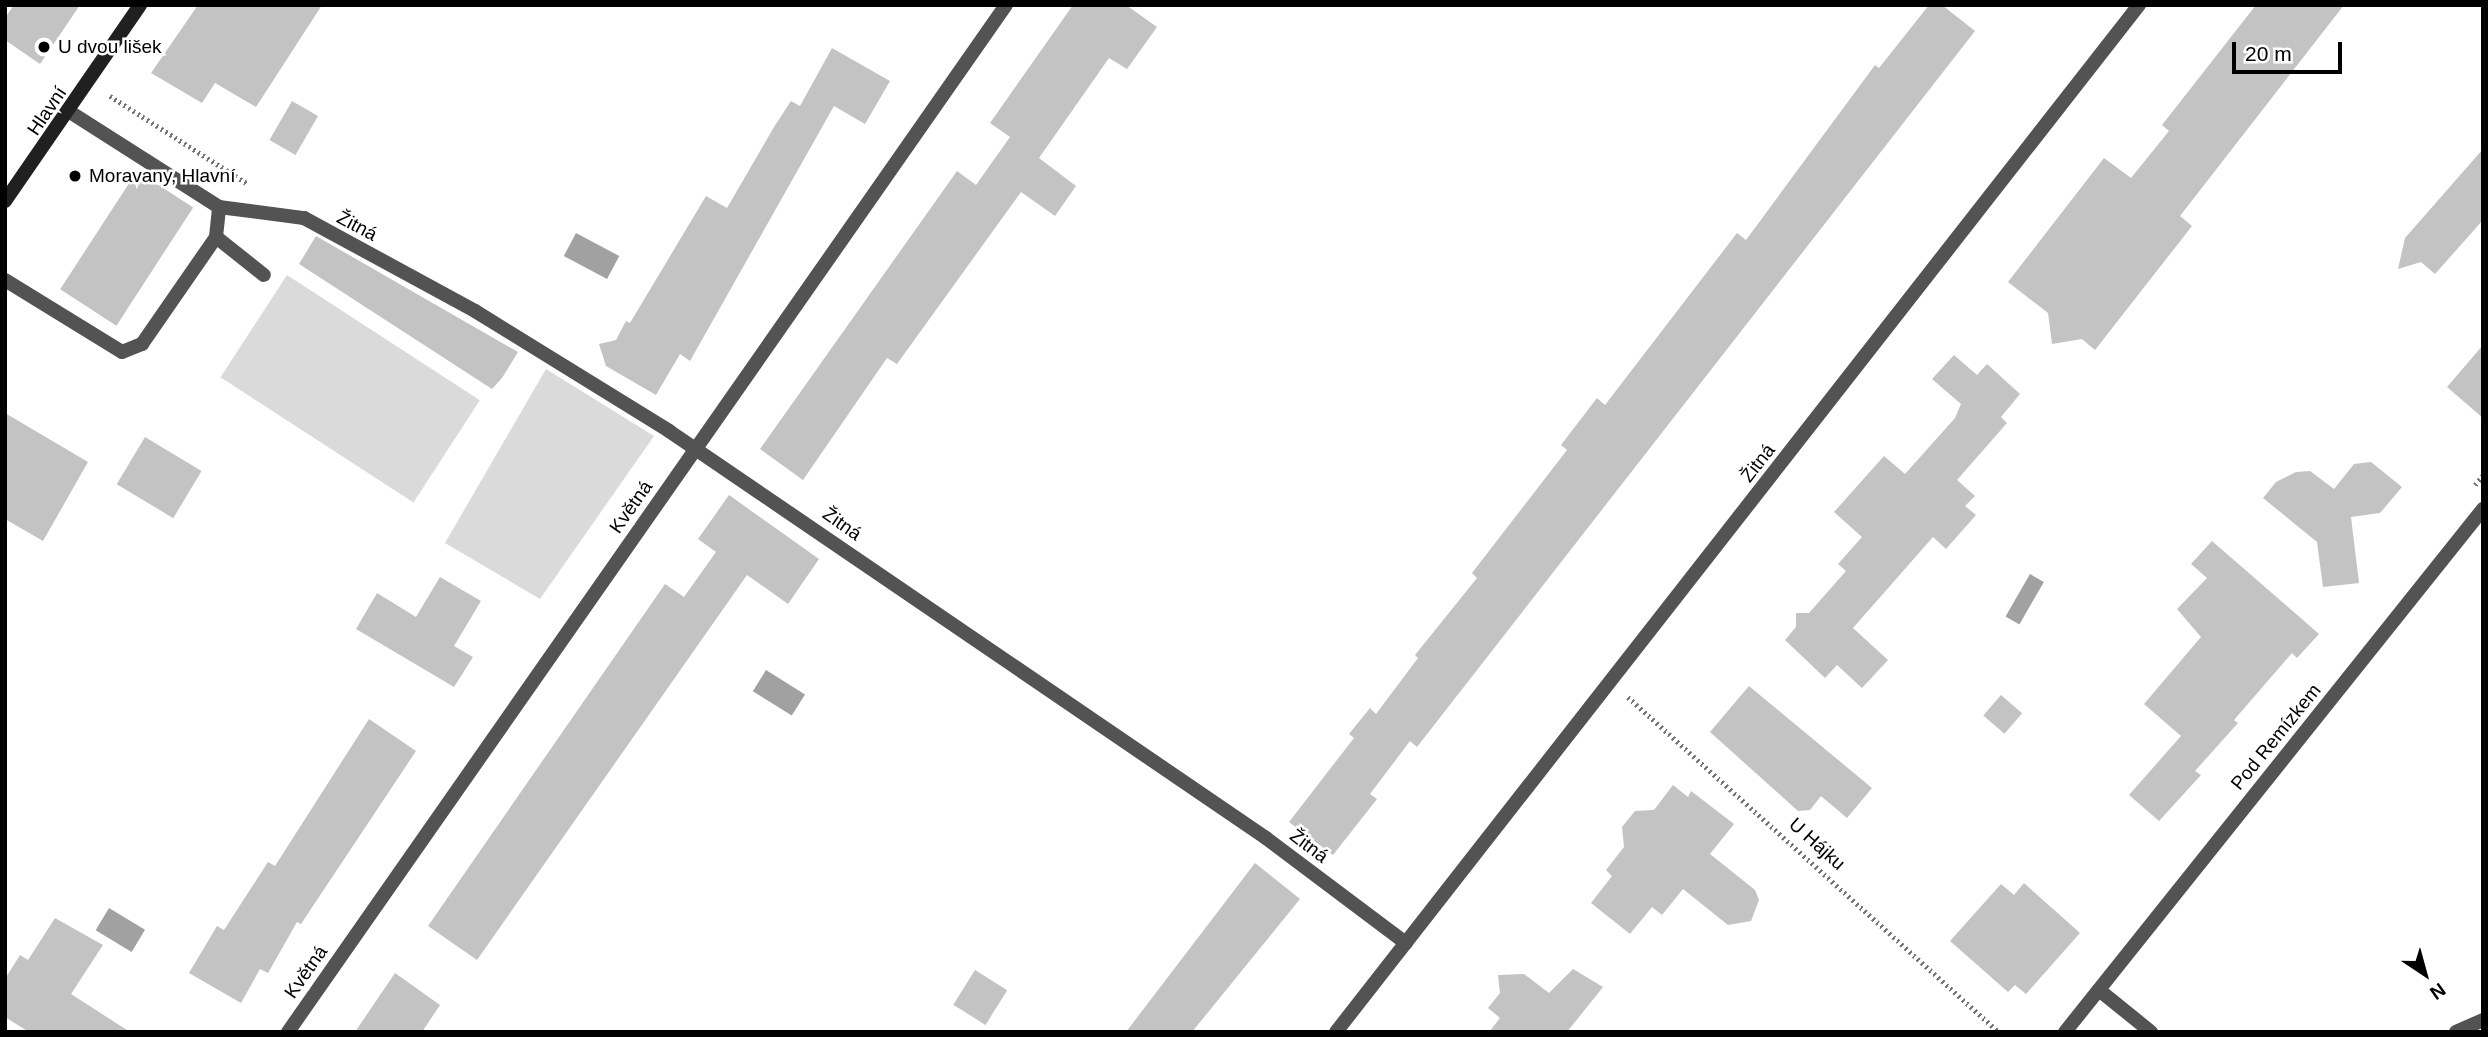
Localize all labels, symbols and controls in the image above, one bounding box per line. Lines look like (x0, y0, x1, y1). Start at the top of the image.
scale bar (2236, 28, 2346, 72)
place label: U dvou lišek (58, 36, 161, 58)
marker: U dvou lišek (36, 39, 52, 55)
text: 20 m (2245, 42, 2292, 65)
street label: Hlavní (22, 82, 72, 140)
place label: Moravany, Hlavní (89, 165, 235, 187)
marker: Moravany, Hlavní (67, 168, 83, 184)
street label: Žitná (333, 206, 381, 246)
street label: Žitná (1736, 439, 1780, 487)
street label: Květná (605, 476, 657, 538)
street label: Žitná (818, 503, 866, 545)
street label: Pod Remízkem (2226, 679, 2326, 795)
street label: U Hájku (1784, 813, 1850, 875)
street label: Žitná (1285, 824, 1333, 868)
north arrow (2390, 939, 2460, 1009)
street label: Květná (280, 941, 332, 1003)
text: N (2426, 979, 2449, 1004)

